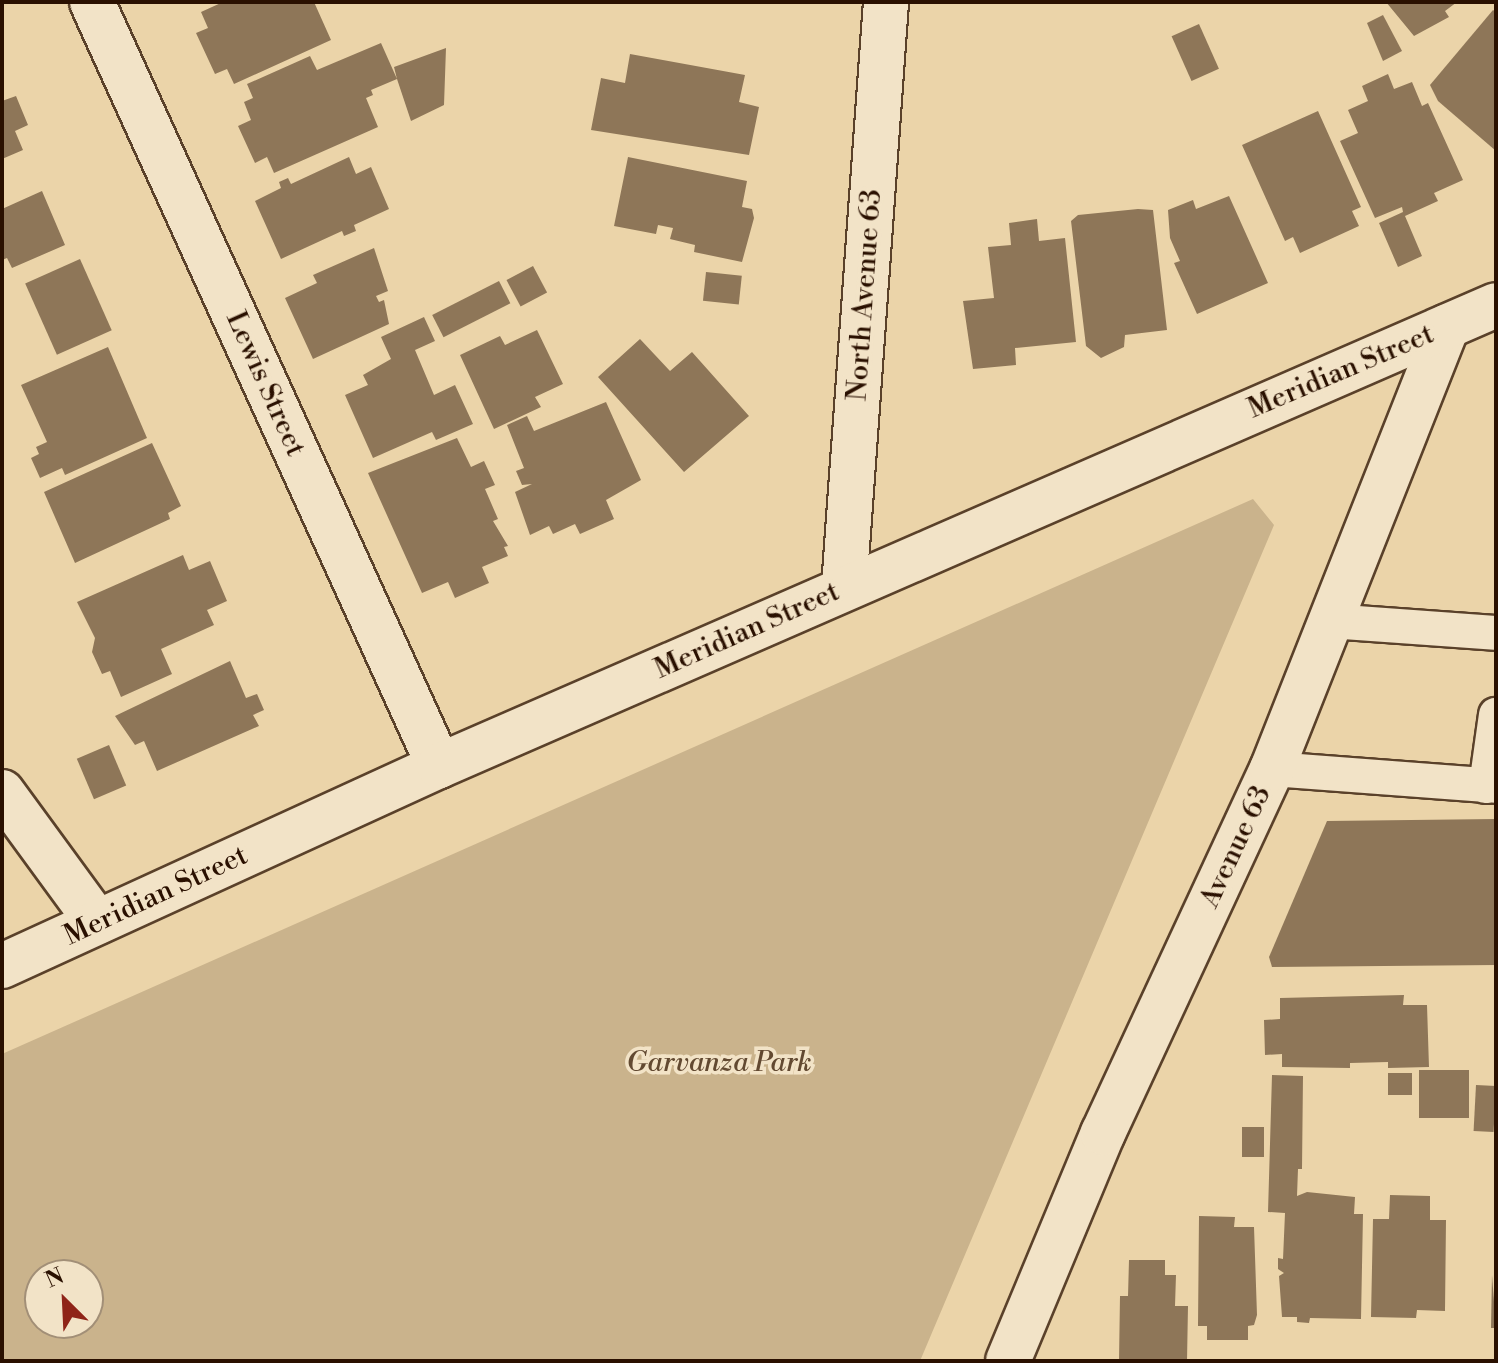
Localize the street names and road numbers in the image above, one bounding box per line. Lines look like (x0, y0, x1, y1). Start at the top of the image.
street label: North Avenue 63 (841, 188, 889, 402)
street label: Lewis Street (218, 306, 312, 462)
street label: Meridian Street (1243, 318, 1439, 426)
street label: Meridian Street (649, 575, 845, 687)
street label: Avenue 63 (1193, 781, 1279, 913)
street label: Meridian Street (59, 839, 253, 953)

